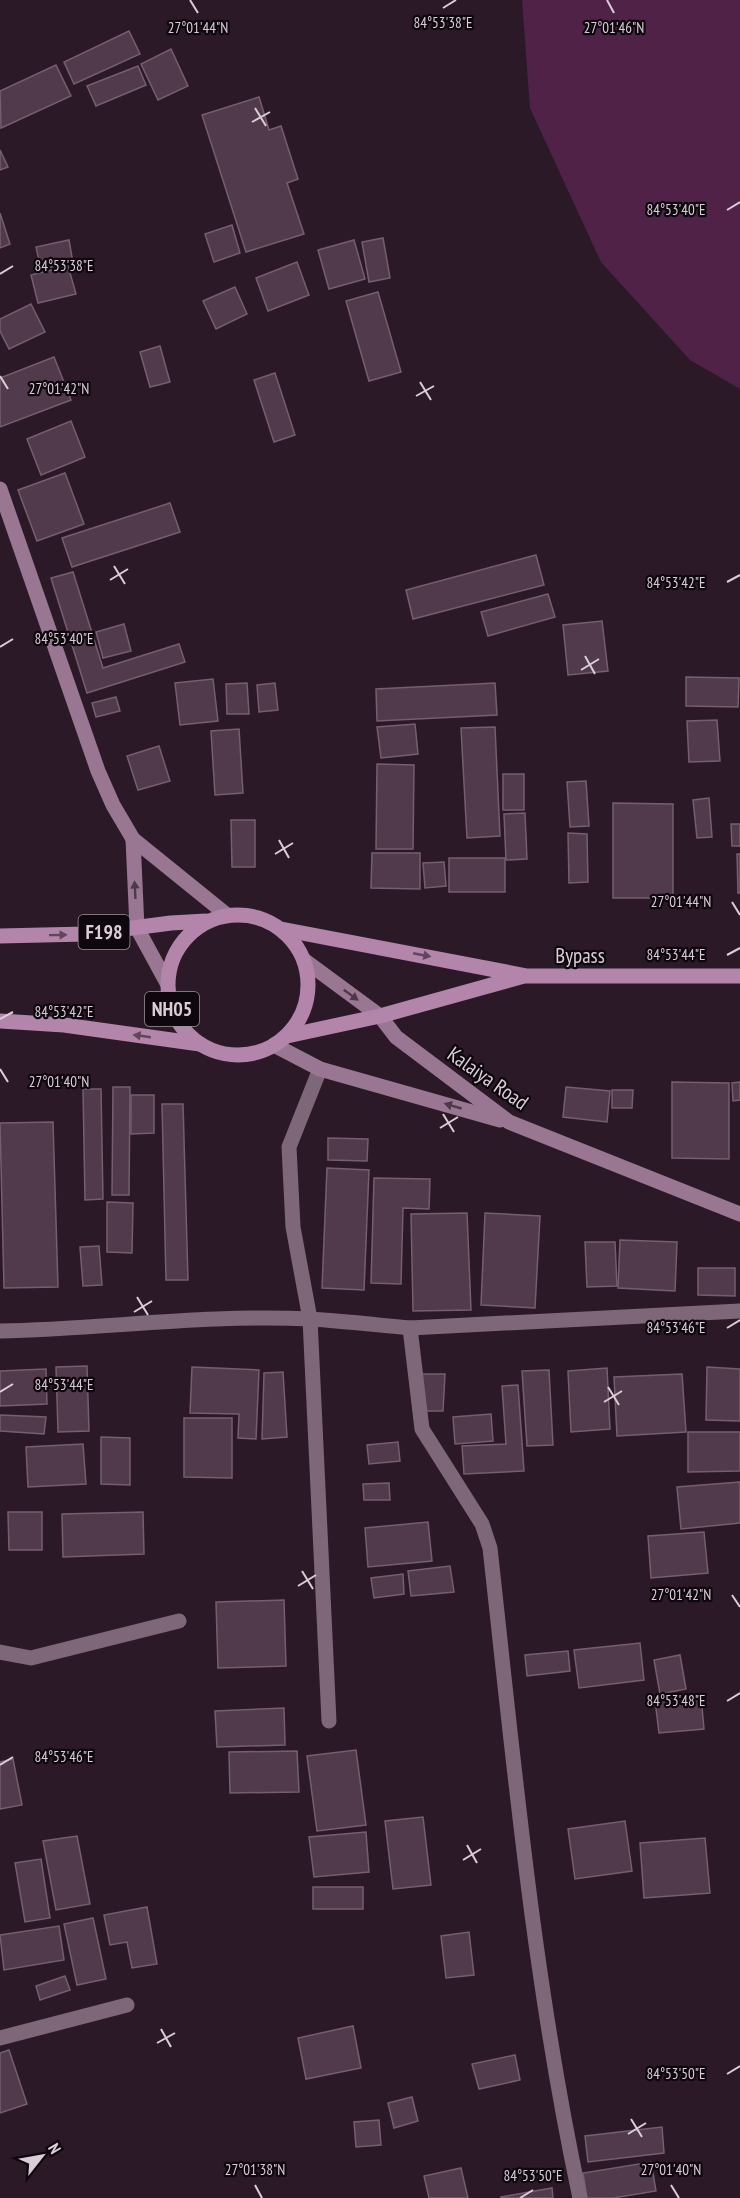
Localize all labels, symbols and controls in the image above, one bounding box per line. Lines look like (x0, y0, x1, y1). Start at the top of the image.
text: 84°53'38"E (413, 13, 473, 32)
text: 27°01'44"N (168, 18, 228, 37)
text: 27°01'46"N (584, 18, 644, 37)
text: 84°53'40"E (646, 200, 706, 219)
text: 84°53'38"E (34, 256, 94, 275)
text: 27°01'42"N (29, 379, 89, 398)
text: 84°53'42"E (646, 573, 706, 592)
text: 84°53'40"E (34, 629, 94, 648)
one-way arrow (130, 881, 139, 900)
text: 27°01'44"N (651, 892, 711, 911)
road number: F198 (78, 915, 130, 949)
one-way arrow (49, 930, 68, 940)
street label: Bypass (555, 942, 605, 969)
text: 84°53'44"E (646, 945, 706, 964)
one-way arrow (412, 951, 431, 960)
one-way arrow (342, 989, 358, 1001)
road number: NH05 (145, 992, 199, 1026)
text: 84°53'42"E (34, 1002, 94, 1021)
one-way arrow (132, 1031, 151, 1040)
street label: Kalaiya Road (442, 1040, 534, 1116)
text: 27°01'40"N (29, 1072, 89, 1091)
one-way arrow (443, 1101, 462, 1111)
text: 84°53'46"E (646, 1318, 706, 1337)
text: 84°53'44"E (34, 1375, 94, 1394)
text: 27°01'42"N (651, 1585, 711, 1604)
text: 84°53'48"E (646, 1691, 706, 1710)
text: 84°53'46"E (34, 1747, 94, 1766)
text: 84°53'50"E (646, 2064, 706, 2083)
north arrow (12, 2126, 72, 2186)
text: N (44, 2139, 66, 2157)
text: 27°01'38"N (225, 2160, 285, 2179)
text: 27°01'40"N (641, 2160, 701, 2179)
text: 84°53'50"E (503, 2166, 563, 2185)

